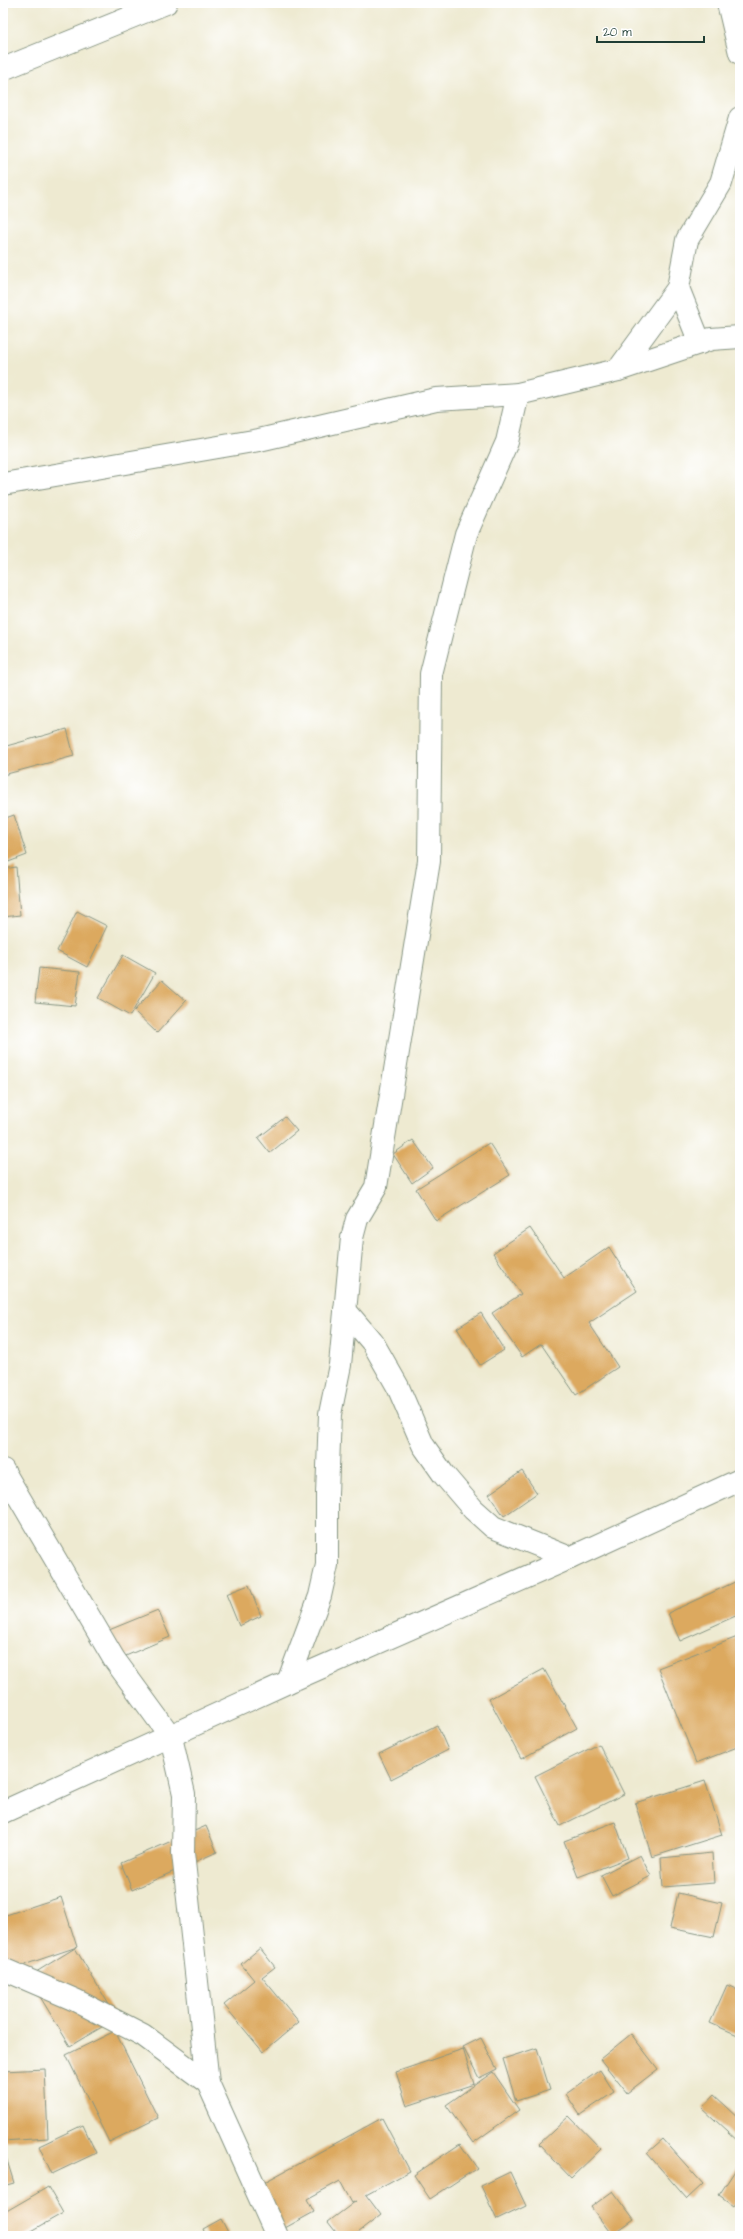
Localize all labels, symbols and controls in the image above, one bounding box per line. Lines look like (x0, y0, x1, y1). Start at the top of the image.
scale bar (597, 18, 704, 44)
text: 20 m (603, 24, 632, 41)

